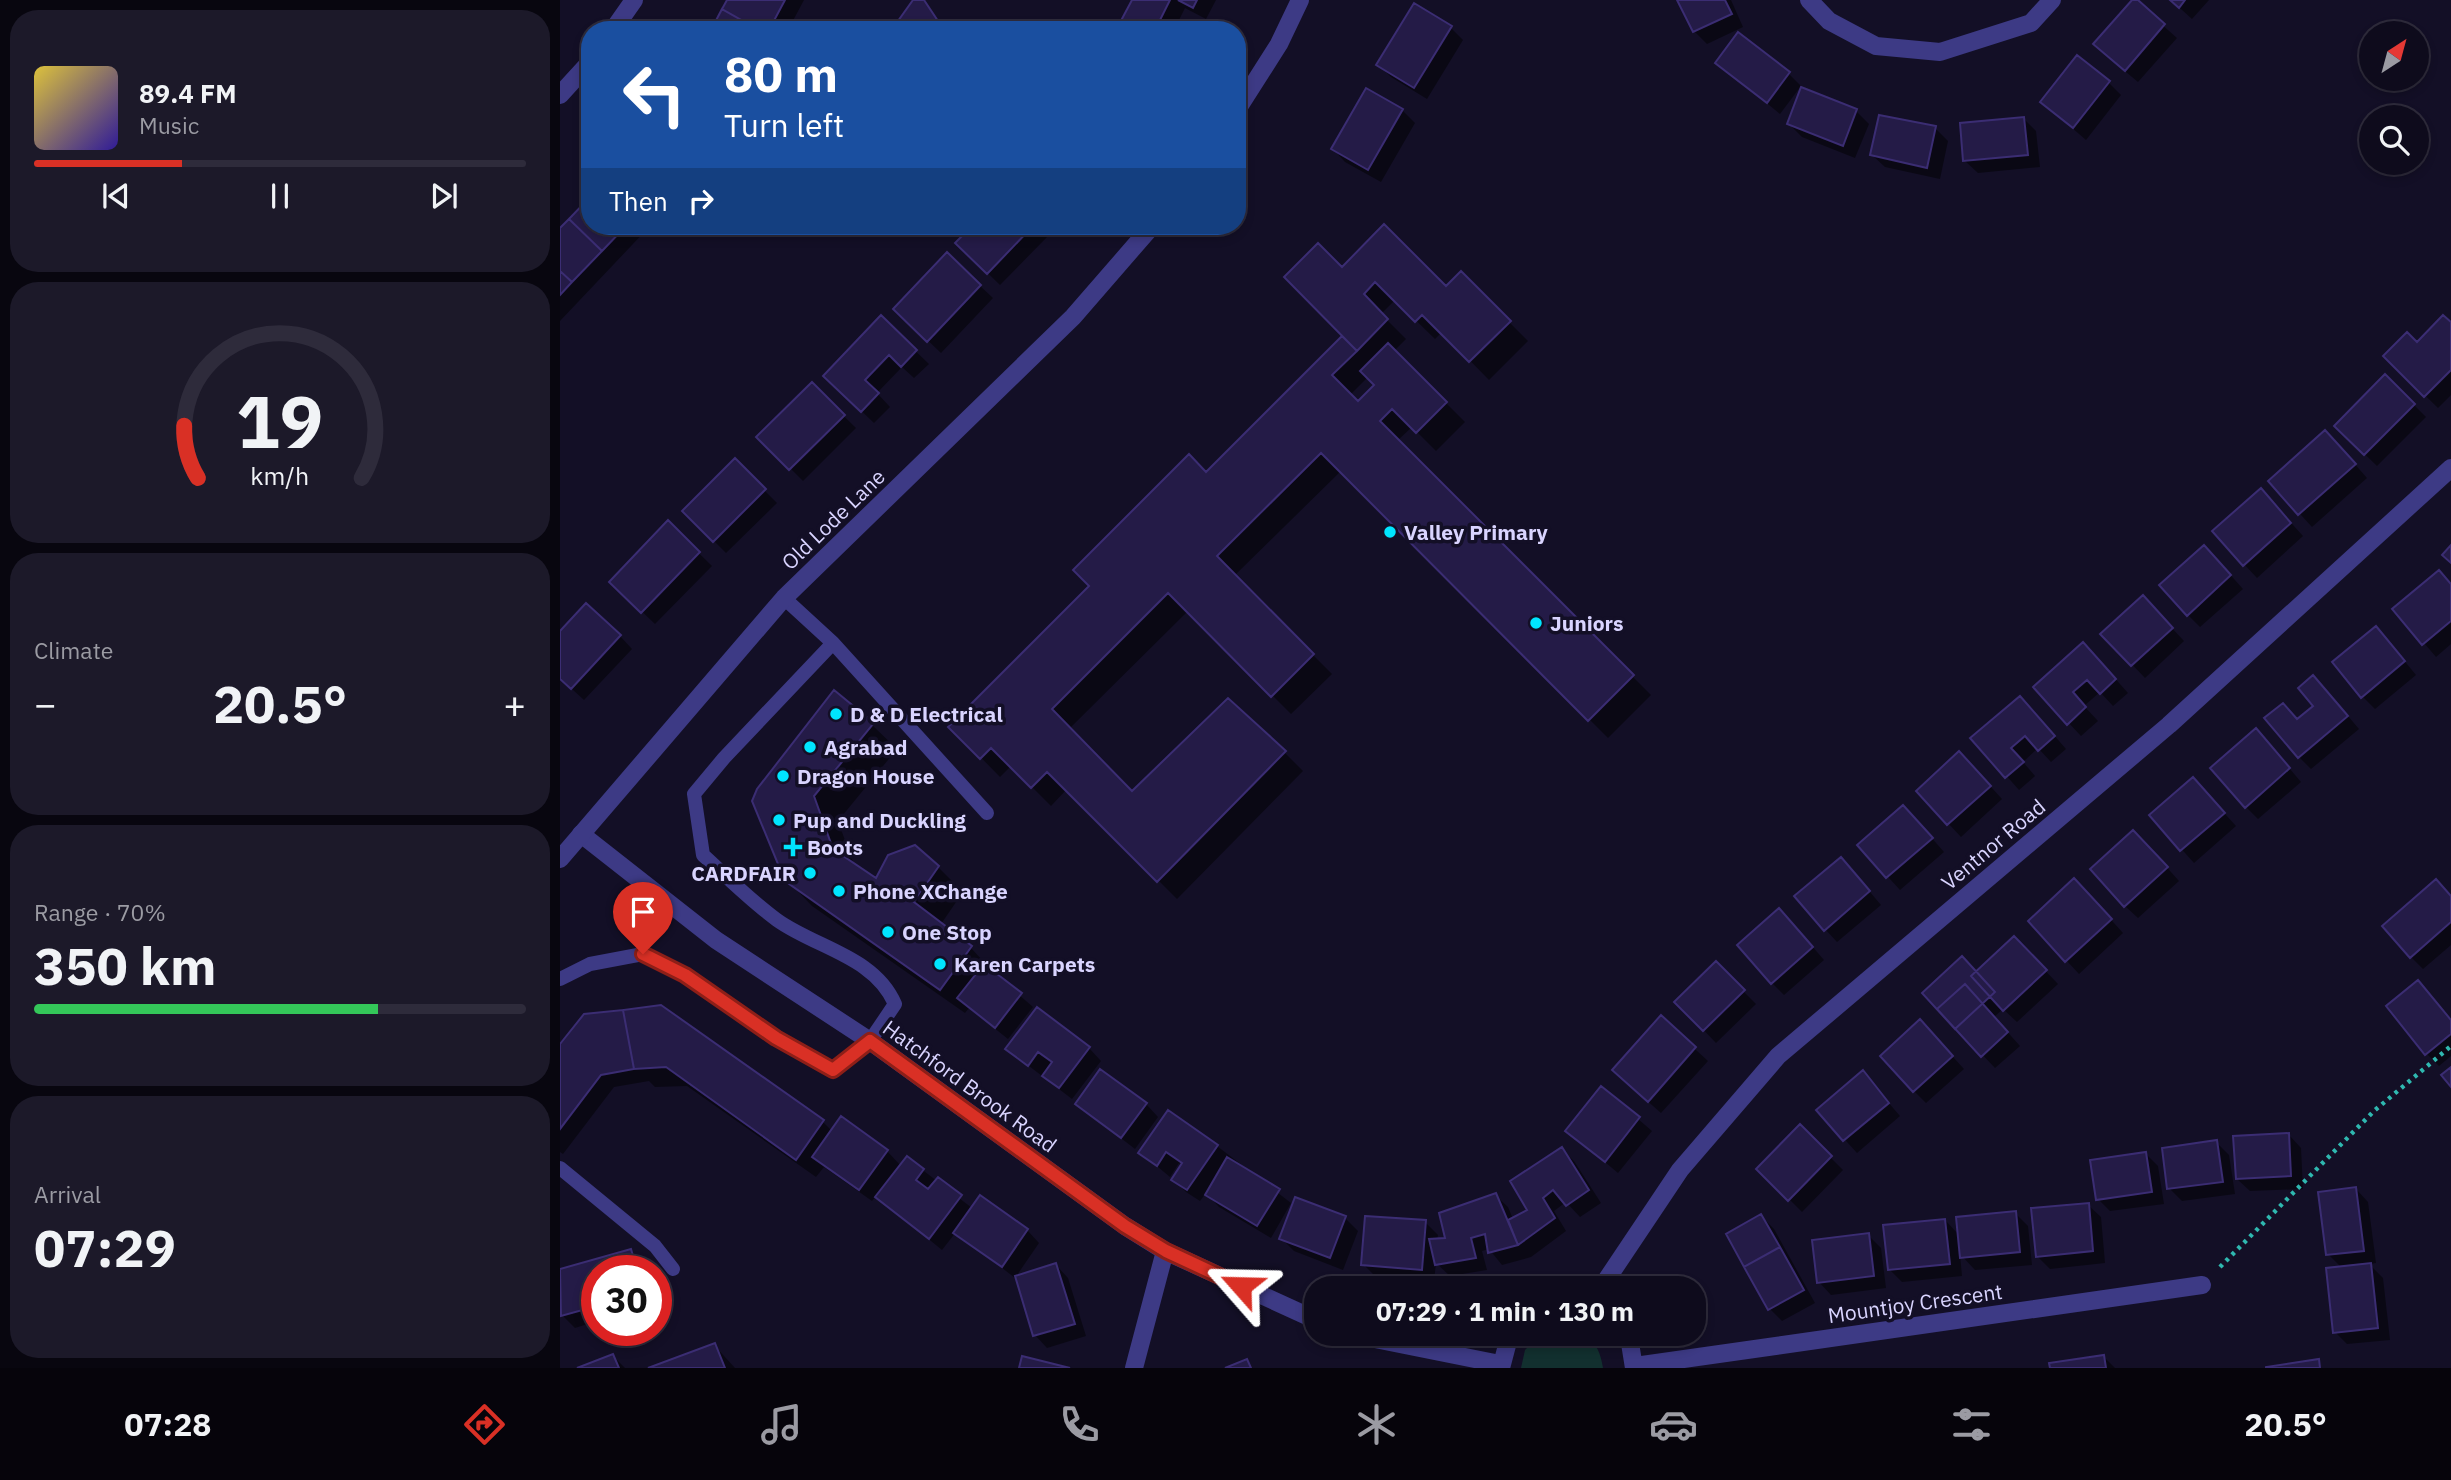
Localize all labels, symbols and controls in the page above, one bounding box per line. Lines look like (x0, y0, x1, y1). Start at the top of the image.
north arrow (2359, 21, 2429, 91)
map controls (2359, 21, 2429, 175)
text: 80 m (724, 42, 838, 105)
icon: left (609, 49, 700, 140)
text: 89.4 FM (139, 76, 237, 110)
text: Turn left (724, 104, 844, 146)
button: search (2359, 105, 2429, 175)
text: Music (139, 110, 199, 140)
icon: previous (97, 177, 135, 215)
icon: pause (261, 177, 299, 215)
icon: next (425, 177, 463, 215)
icon: right (682, 182, 720, 220)
text: Then (609, 184, 668, 218)
text: 19 (236, 374, 324, 469)
text: km/h (251, 459, 309, 492)
street label: Old Lode Lane (775, 463, 891, 575)
place label: Valley Primary (1404, 518, 1549, 546)
marker: Valley Primary (1382, 524, 1398, 540)
place label: Juniors (1550, 609, 1624, 637)
marker: Juniors (1528, 615, 1544, 631)
text: Climate (34, 635, 113, 665)
text: 20.5° (213, 670, 347, 737)
text: − (34, 679, 57, 728)
text: + (503, 679, 526, 728)
place label: D & D Electrical (850, 700, 1003, 728)
marker: D & D Electrical (828, 706, 844, 722)
place label: Agrabad (824, 733, 908, 761)
marker: Agrabad (802, 739, 818, 755)
place label: Dragon House (797, 762, 935, 790)
marker: Dragon House (775, 768, 791, 784)
street label: Ventnor Road (1935, 792, 2051, 896)
place label: Pup and Duckling (793, 806, 966, 834)
marker: Pup and Duckling (771, 812, 787, 828)
place label: Boots (807, 833, 863, 861)
marker: Boots (785, 839, 801, 855)
place label: CARDFAIR (691, 859, 796, 887)
marker: CARDFAIR (802, 865, 818, 881)
place label: Phone XChange (853, 877, 1008, 905)
pin (613, 882, 673, 954)
marker: Phone XChange (831, 883, 847, 899)
icon: arrive (624, 893, 662, 931)
text: Range · 70% (34, 897, 166, 927)
place label: One Stop (902, 918, 992, 946)
marker: One Stop (880, 924, 896, 940)
text: 350 km (34, 932, 216, 999)
place label: Karen Carpets (954, 950, 1095, 978)
marker: Karen Carpets (932, 956, 948, 972)
street label: Hatchford Brook Road (878, 1013, 1062, 1159)
text: Arrival (34, 1179, 101, 1209)
text: 07:29 (34, 1214, 176, 1281)
position arrow (1204, 1249, 1278, 1323)
speed limit sign: 30 (581, 1255, 672, 1346)
street label: Mountjoy Crescent (1826, 1277, 2004, 1329)
text: 07:29 · 1 min · 130 m (1376, 1294, 1634, 1328)
icon: directions (460, 1400, 509, 1449)
icon: music (757, 1400, 806, 1449)
icon: phone (1055, 1400, 1104, 1449)
icon: climate (1352, 1400, 1401, 1449)
icon: car (1649, 1400, 1698, 1449)
icon: filters (1947, 1400, 1996, 1449)
text: 07:28 (124, 1403, 212, 1445)
text: 20.5° (2244, 1403, 2327, 1445)

